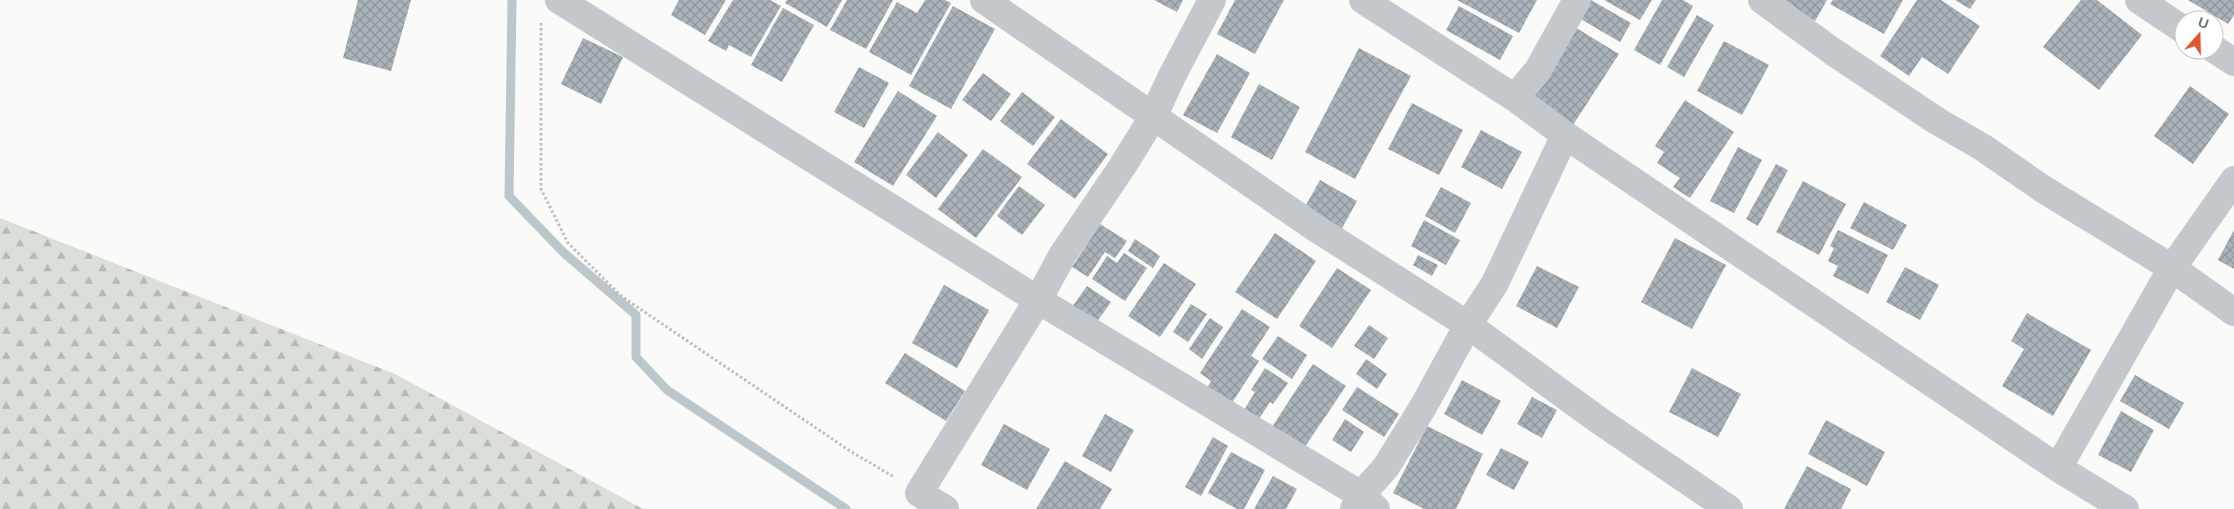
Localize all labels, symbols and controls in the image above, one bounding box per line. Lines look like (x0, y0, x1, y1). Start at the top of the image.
north arrow (2174, 10, 2224, 60)
text: U (2196, 14, 2211, 32)

